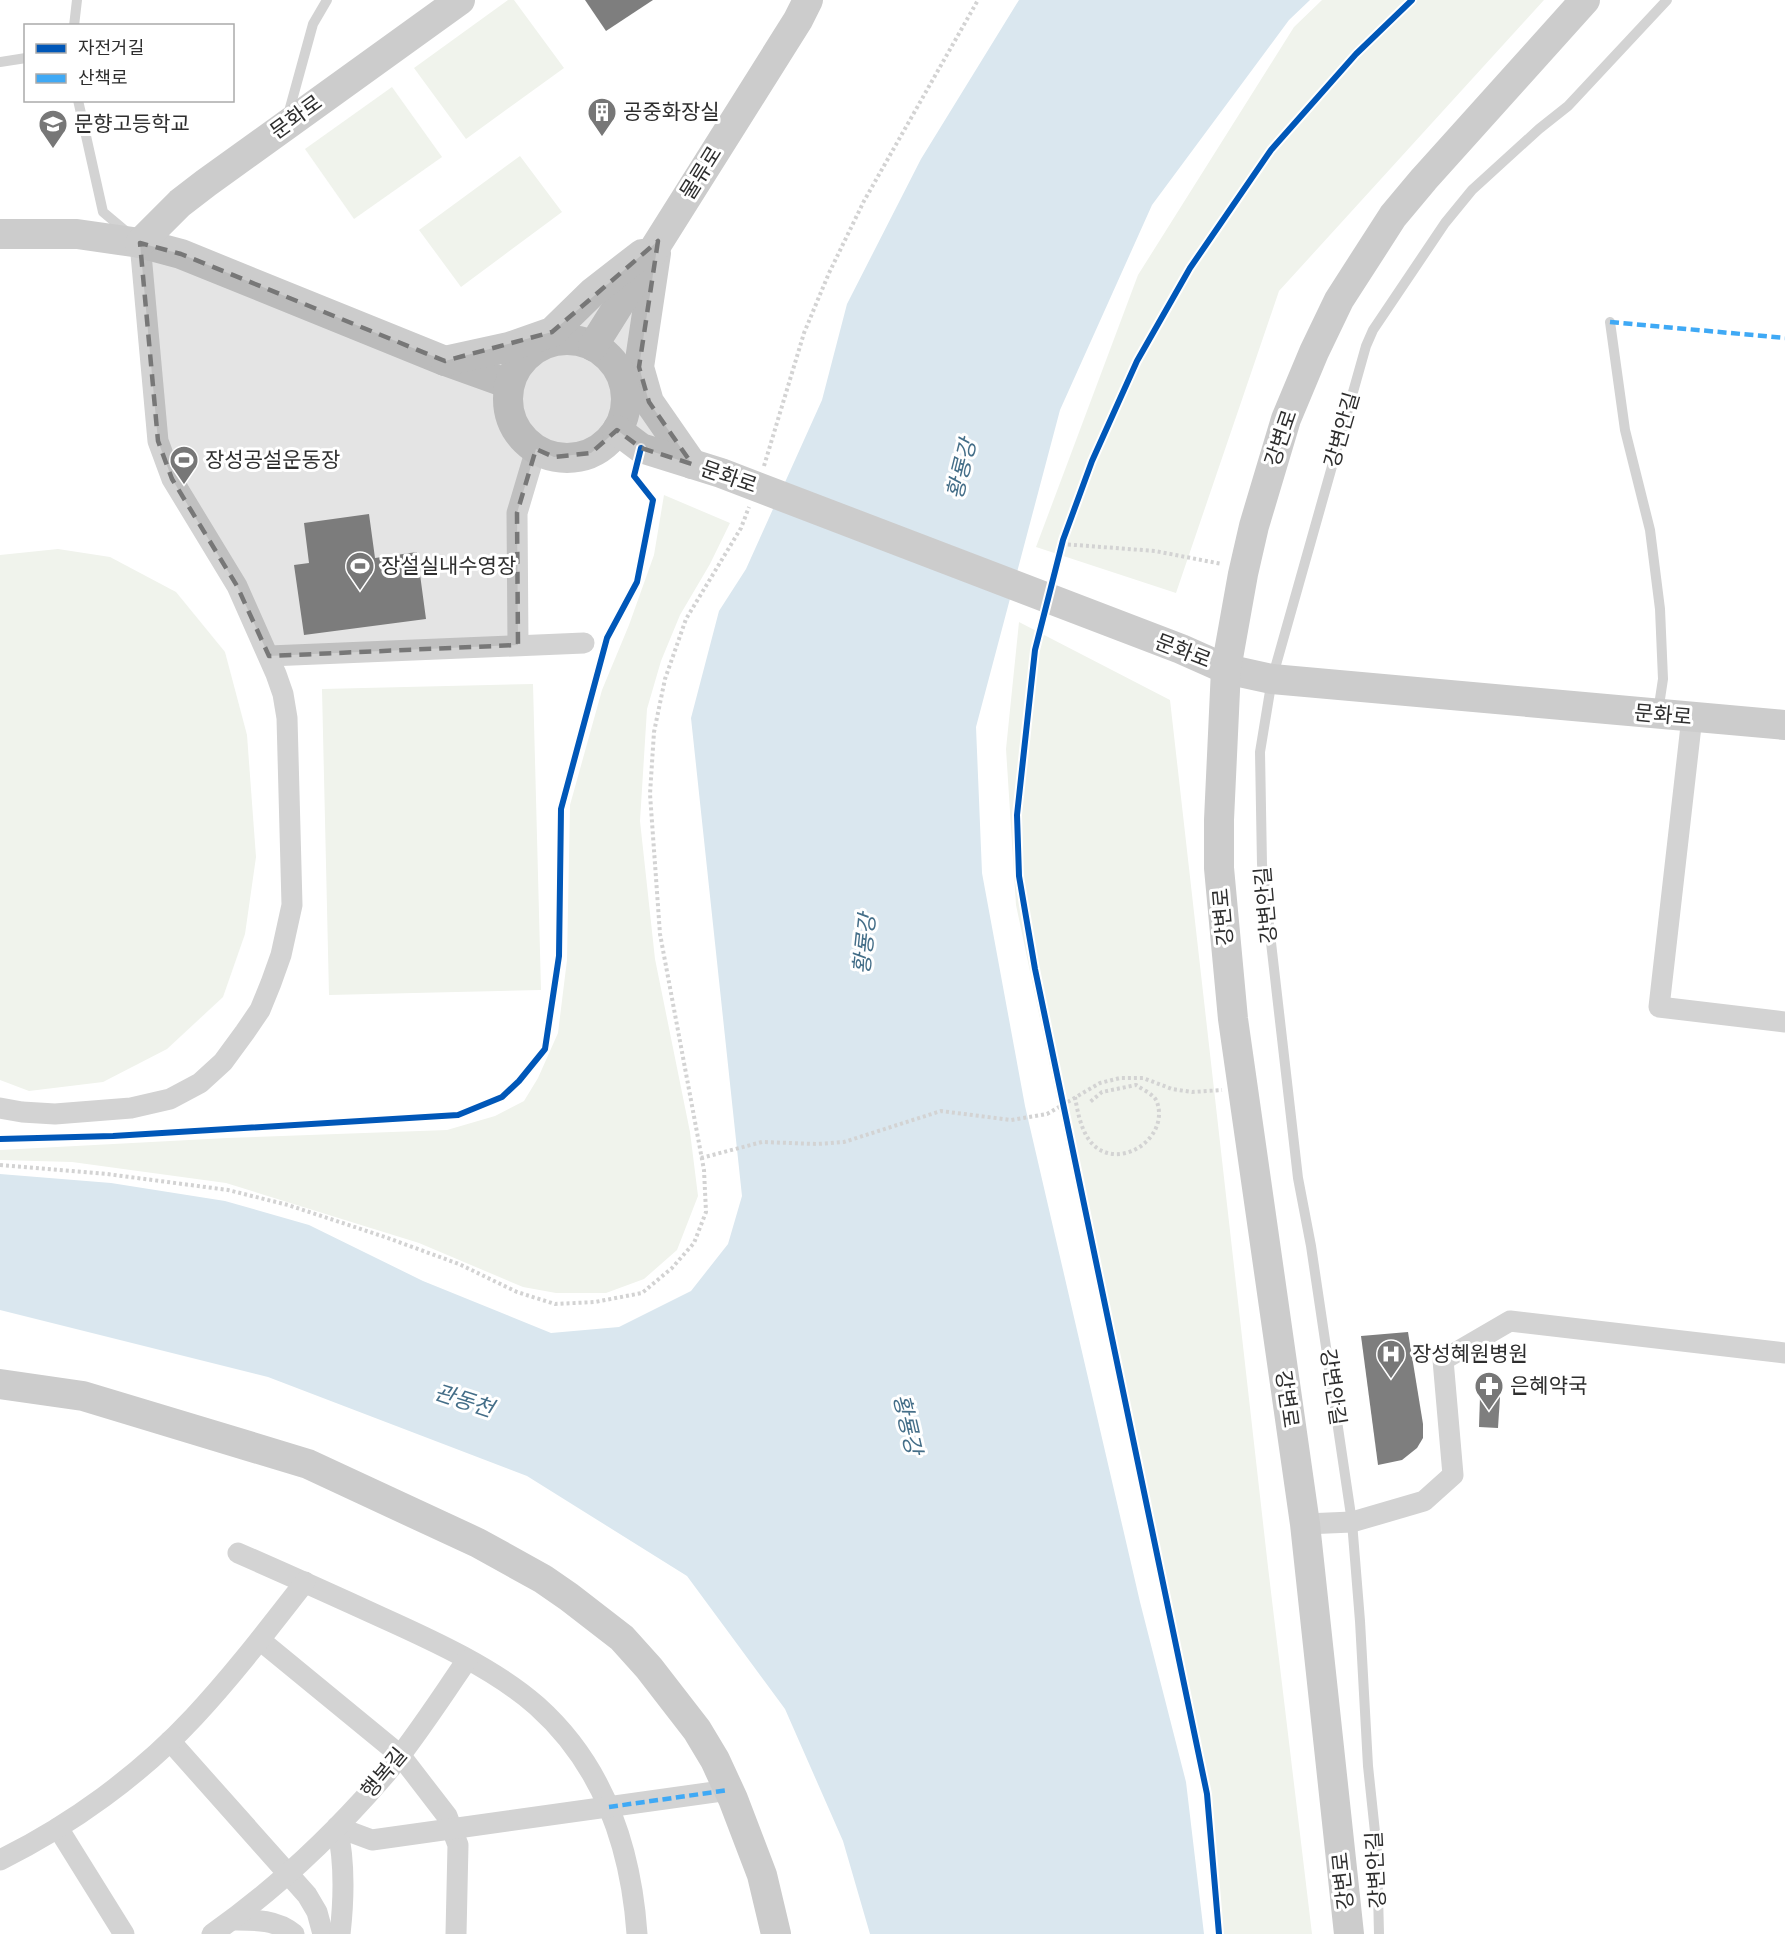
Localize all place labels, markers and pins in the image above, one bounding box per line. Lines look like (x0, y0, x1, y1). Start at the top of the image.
building icon: 공중화장실 (586, 96, 618, 138)
place label: 공중화장실 (623, 100, 720, 124)
school or university icon: 문향고등학교 (37, 108, 69, 150)
place label: 문향고등학교 (74, 112, 190, 136)
sports icon: 장성공설운동장 (168, 444, 200, 486)
place label: 장성공설운동장 (205, 448, 340, 472)
sports icon: 장설실내수영장 (344, 550, 376, 592)
place label: 장설실내수영장 (381, 554, 516, 578)
hospital icon: 장성혜원병원 (1375, 1338, 1407, 1380)
place label: 장성혜원병원 (1412, 1342, 1528, 1366)
pharmacy icon: 은혜약국 (1473, 1370, 1505, 1412)
place label: 은혜약국 (1510, 1374, 1587, 1398)

